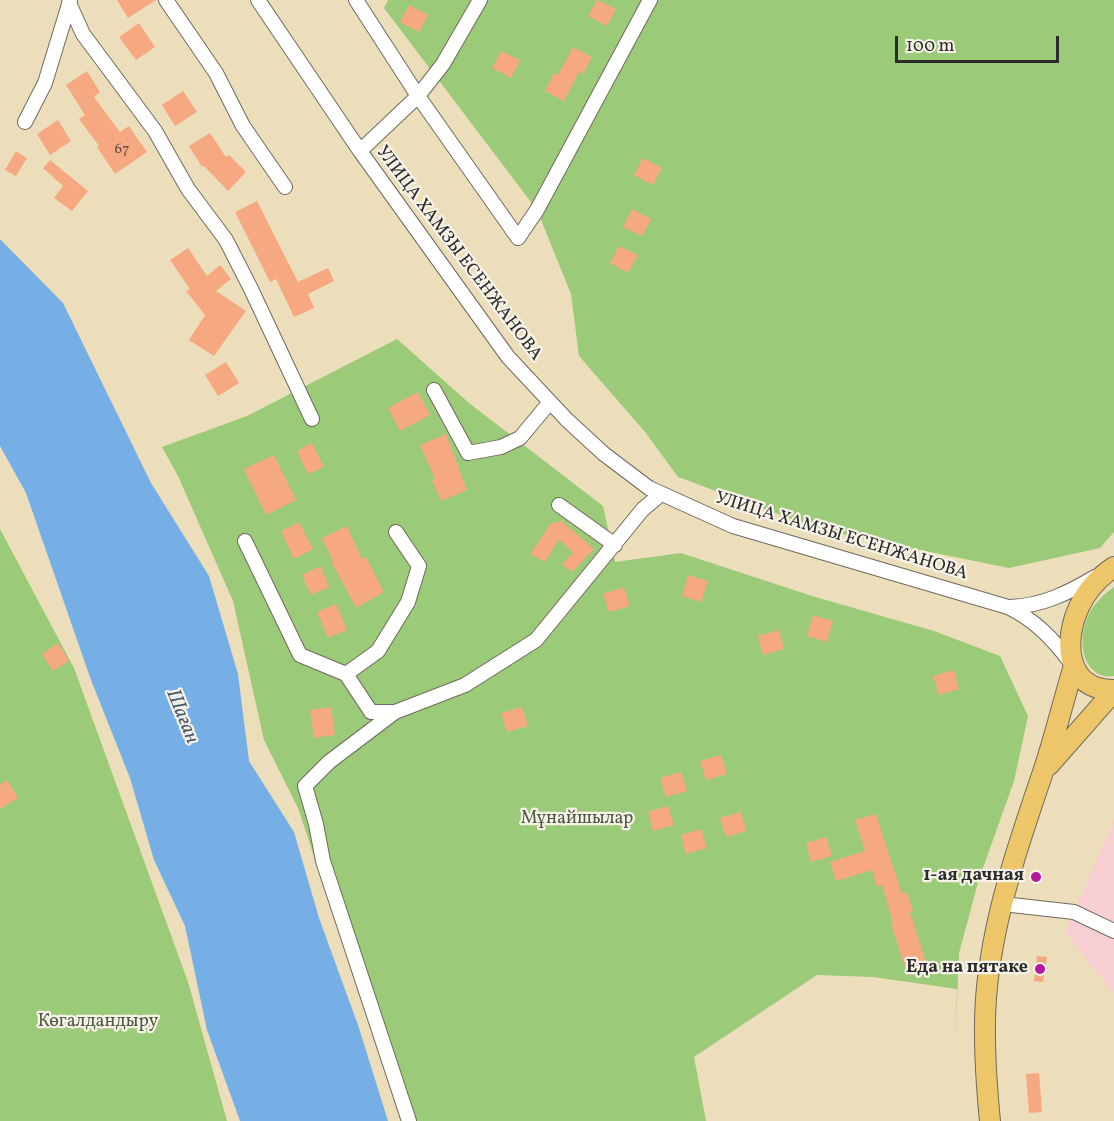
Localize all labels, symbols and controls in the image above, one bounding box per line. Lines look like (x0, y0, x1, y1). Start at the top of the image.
scale bar (898, 24, 1062, 62)
text: 100 m (906, 34, 955, 59)
house number: 67 (115, 141, 129, 159)
street label: УЛИЦА ХАМЗЫ ЕСЕНЖАНОВА (370, 142, 546, 366)
street label: УЛИЦА ХАМЗЫ ЕСЕНЖАНОВА (712, 488, 970, 586)
water label: Шаған (159, 686, 203, 748)
park label: Мұнайшылар (521, 809, 633, 831)
place label: 1-ая дачная (923, 866, 1024, 888)
marker: 1-ая дачная (1029, 870, 1043, 884)
place label: Еда на пятаке (906, 958, 1028, 980)
marker: Еда на пятаке (1033, 962, 1047, 976)
park label: Көгалдандыру (38, 1012, 158, 1034)

